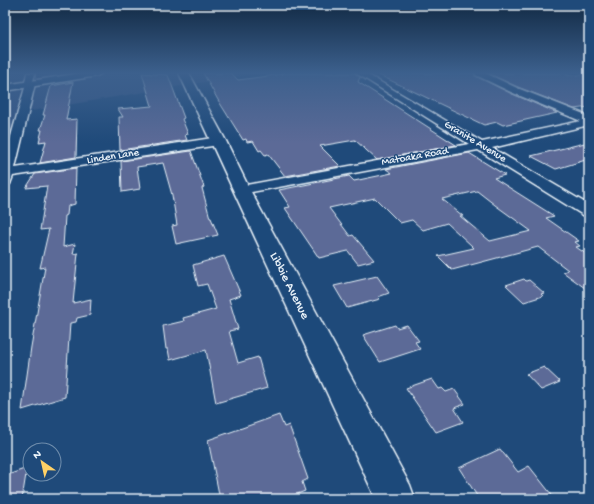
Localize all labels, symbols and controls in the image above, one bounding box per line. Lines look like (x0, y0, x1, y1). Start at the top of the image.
street label: Granite Avenue (442, 119, 509, 165)
street label: Matoaka Road (381, 145, 451, 169)
street label: Linden Lane (86, 147, 140, 167)
street label: Libbie Avenue (266, 250, 312, 322)
north arrow (22, 442, 62, 482)
text: N (31, 448, 44, 462)

